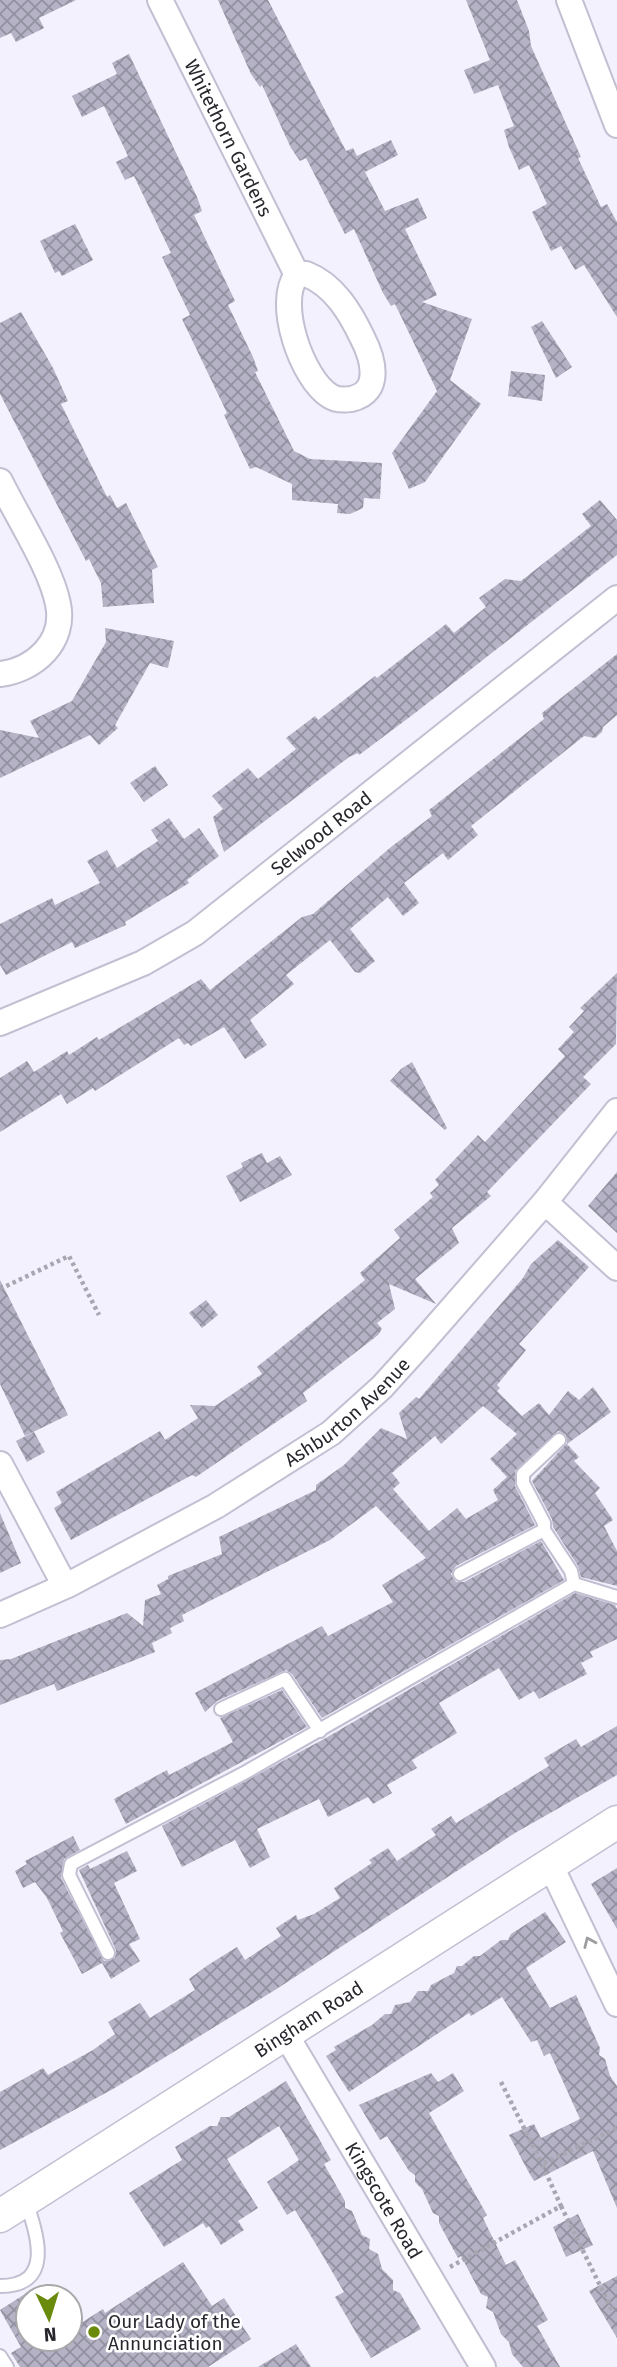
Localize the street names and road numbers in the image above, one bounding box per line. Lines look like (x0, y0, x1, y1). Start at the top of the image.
street label: Whitethorn Gardens (179, 56, 277, 221)
street label: Selwood Road (266, 786, 376, 880)
street label: Ashburton Avenue (280, 1353, 415, 1472)
street label: Bingham Road (250, 1976, 367, 2063)
street label: Kingscote Road (340, 2138, 427, 2263)

